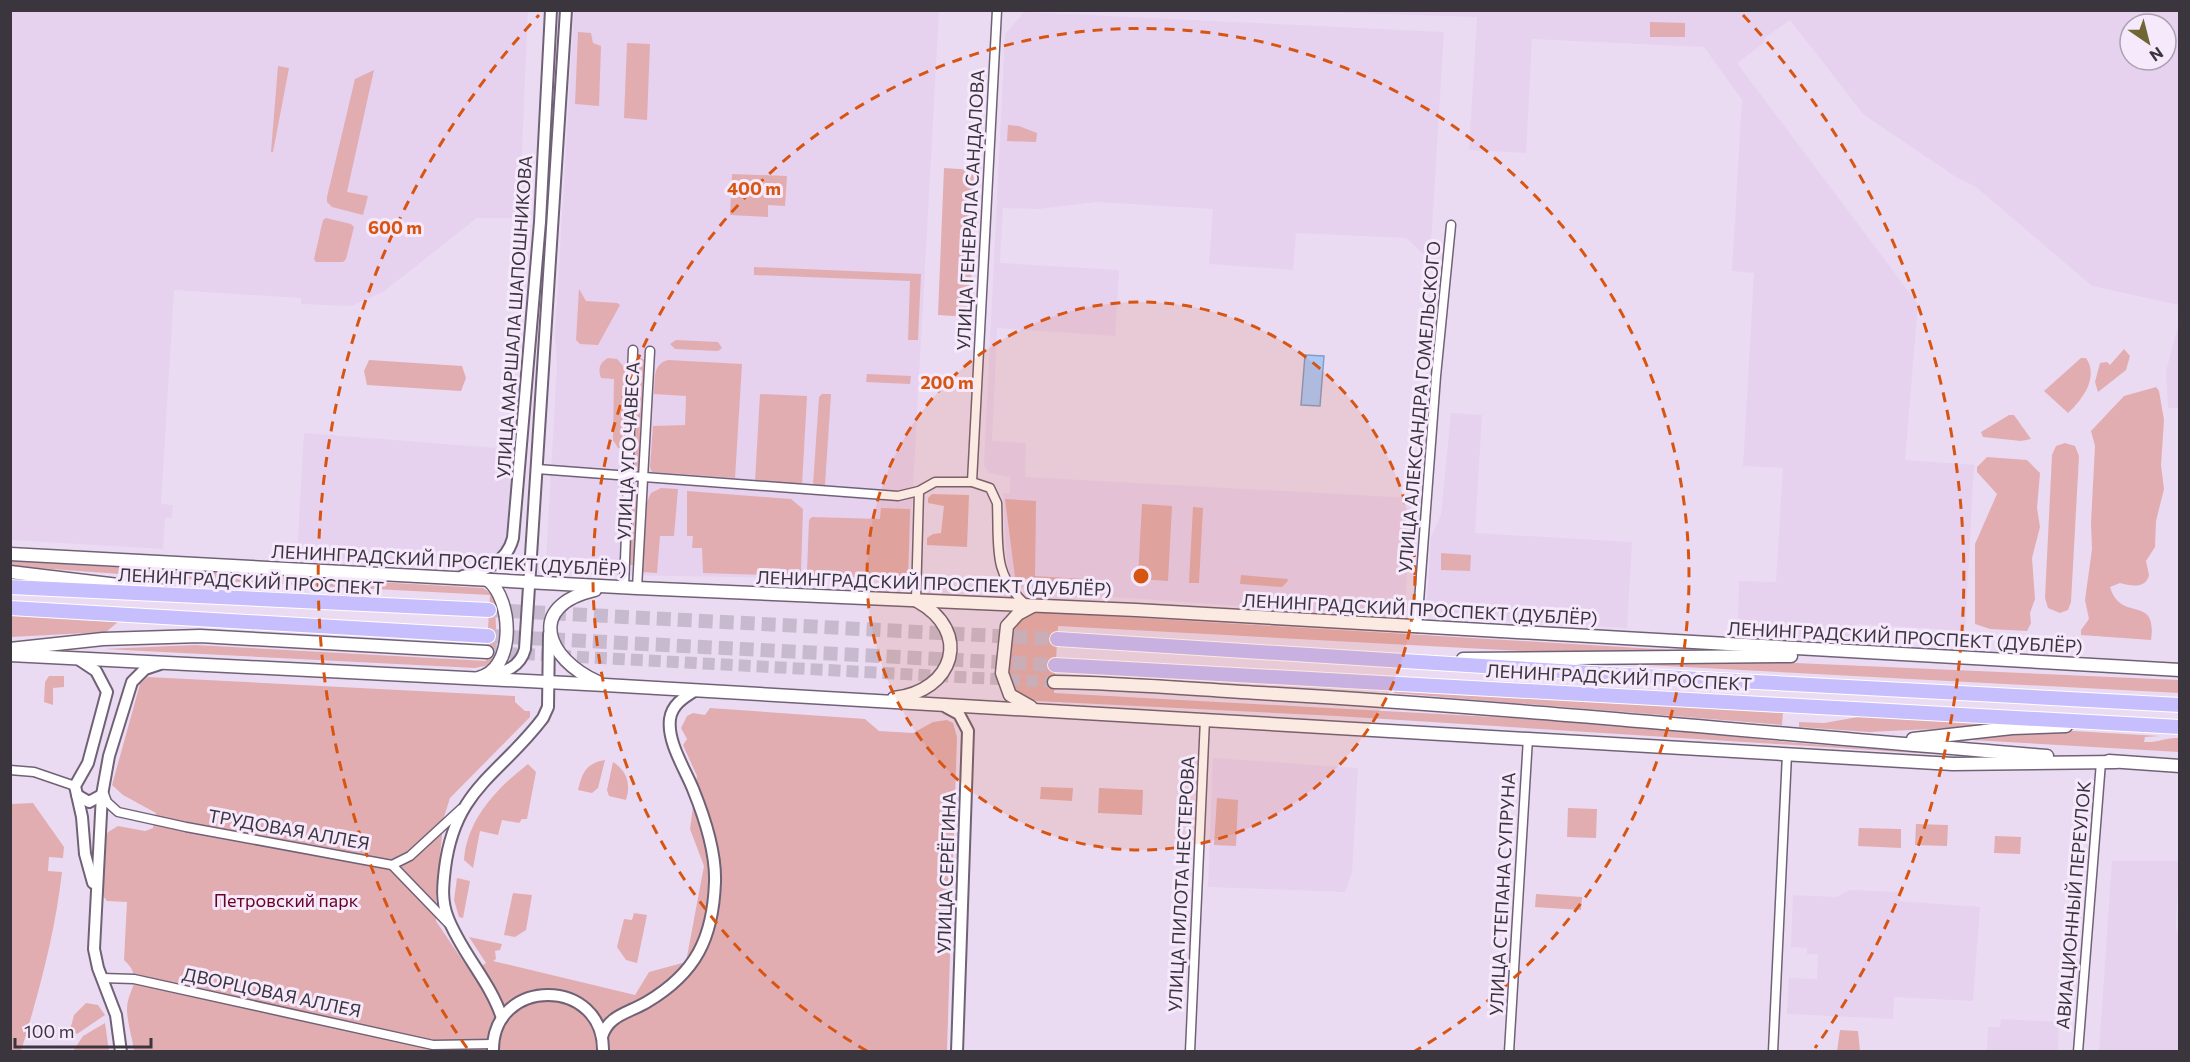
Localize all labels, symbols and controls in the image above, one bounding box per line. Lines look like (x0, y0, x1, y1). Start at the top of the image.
north arrow (2118, 12, 2178, 72)
text: N (2147, 43, 2167, 66)
street label: УЛИЦА ГЕНЕРАЛА САНДАЛОВА (952, 69, 988, 351)
street label: УЛИЦА МАРШАЛА ШАПОШНИКОВА (492, 155, 536, 479)
text: 400 m (727, 177, 781, 199)
text: 600 m (368, 216, 422, 238)
street label: УЛИЦА АЛЕКСАНДРА ГОМЕЛЬСКОГО (1394, 240, 1444, 574)
street label: УЛИЦА УГО ЧАВЕСА (612, 361, 644, 541)
text: 200 m (920, 371, 974, 393)
street label: ЛЕНИНГРАДСКИЙ ПРОСПЕКТ (ДУБЛЁР) (271, 540, 627, 580)
street label: ЛЕНИНГРАДСКИЙ ПРОСПЕКТ (117, 563, 385, 599)
street label: ЛЕНИНГРАДСКИЙ ПРОСПЕКТ (ДУБЛЁР) (756, 566, 1112, 600)
centre of rings (1131, 566, 1151, 586)
street label: ЛЕНИНГРАДСКИЙ ПРОСПЕКТ (ДУБЛЁР) (1242, 589, 1598, 629)
street label: ЛЕНИНГРАДСКИЙ ПРОСПЕКТ (ДУБЛЁР) (1727, 617, 2083, 657)
street label: ЛЕНИНГРАДСКИЙ ПРОСПЕКТ (1485, 659, 1753, 695)
street label: УЛИЦА ПИЛОТА НЕСТЕРОВА (1163, 755, 1199, 1013)
street label: УЛИЦА СТЕПАНА СУПРУНА (1485, 772, 1519, 1016)
street label: АВИАЦИОННЫЙ ПЕРЕУЛОК (2051, 780, 2095, 1030)
street label: УЛИЦА СЕРЁГИНА (932, 792, 960, 954)
street label: ТРУДОВАЯ АЛЛЕЯ (207, 804, 371, 854)
park label: Петровский парк (214, 889, 359, 911)
street label: ДВОРЦОВАЯ АЛЛЕЯ (181, 962, 363, 1022)
scale bar (15, 1011, 152, 1049)
text: 100 m (24, 1020, 74, 1042)

